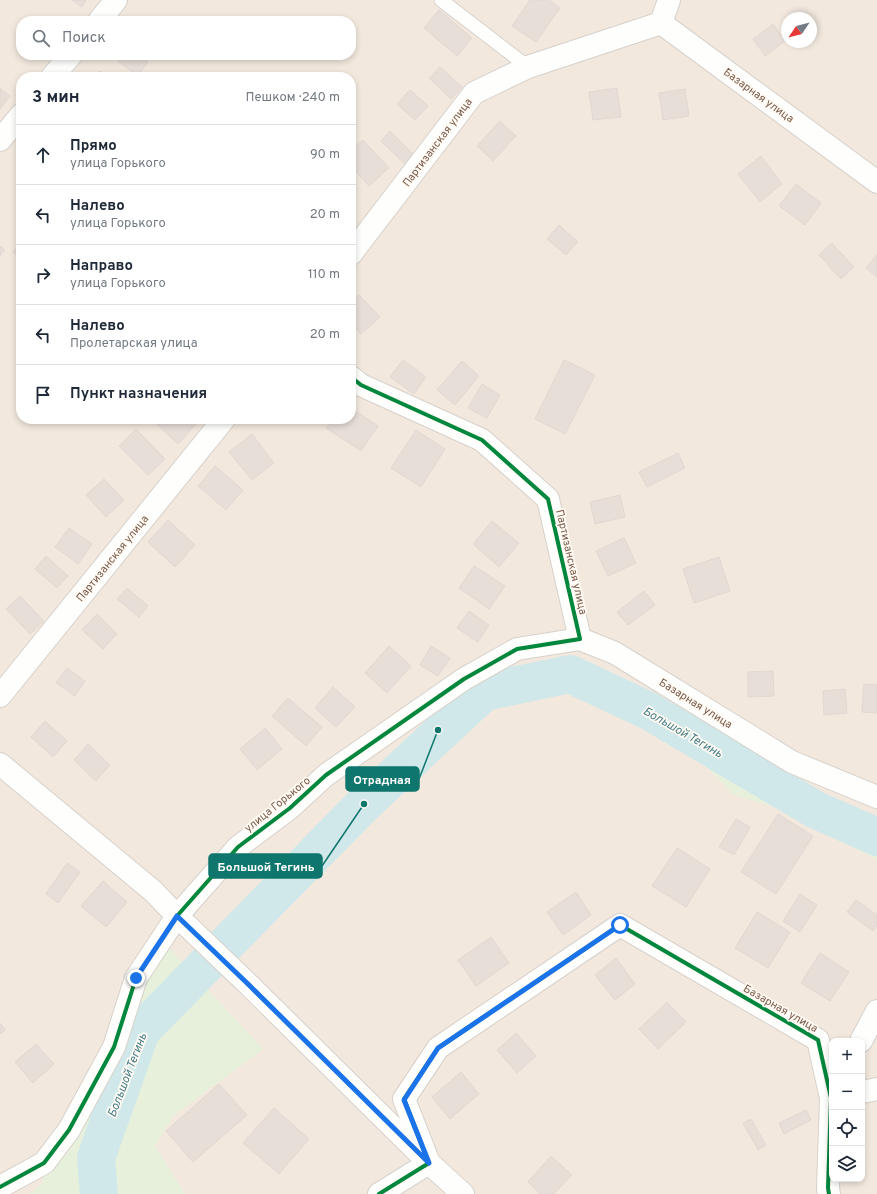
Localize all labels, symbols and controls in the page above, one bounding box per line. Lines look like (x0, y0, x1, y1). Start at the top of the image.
north arrow (781, 12, 817, 48)
search box (16, 16, 356, 60)
icon: search (30, 27, 52, 49)
text: Поиск (62, 29, 106, 48)
street label: Базарная улица (720, 65, 797, 126)
text: 3 мин (32, 87, 80, 109)
text: Пешком · 240 m (245, 90, 340, 106)
street label: Партизанская улица (400, 95, 476, 190)
text: Прямо (70, 137, 117, 156)
icon: ahead (32, 144, 54, 166)
text: 90 m (310, 147, 340, 163)
text: улица Горького (70, 156, 166, 172)
text: Налево (70, 197, 125, 216)
icon: left (32, 204, 54, 226)
text: 20 m (310, 207, 340, 223)
text: улица Горького (70, 216, 166, 232)
text: Направо (70, 257, 133, 276)
icon: right (32, 264, 54, 286)
text: 110 m (308, 267, 340, 283)
text: улица Горького (70, 276, 166, 292)
text: Налево (70, 317, 125, 336)
icon: left (32, 324, 54, 346)
text: 20 m (310, 327, 340, 343)
text: Пролетарская улица (70, 336, 198, 352)
icon: arrive (32, 384, 54, 406)
text: Пункт назначения (70, 385, 207, 404)
street label: Партизанская улица (552, 508, 590, 616)
street label: Партизанская улица (74, 512, 152, 605)
street label: Базарная улица (656, 676, 735, 732)
water label: Большой Тегинь (640, 704, 725, 762)
callout: Отрадная (346, 767, 419, 791)
text: Отрадная (353, 773, 411, 789)
street label: улица Горького (242, 774, 313, 836)
callout: Большой Тегинь (209, 854, 322, 878)
text: Большой Тегинь (217, 860, 315, 876)
route start (611, 916, 629, 934)
route end (127, 969, 145, 987)
street label: Базарная улица (741, 982, 821, 1036)
water label: Большой Тегинь (104, 1031, 151, 1120)
map controls (829, 1038, 865, 1182)
button: + (829, 1038, 865, 1074)
button: − (829, 1074, 865, 1110)
button: locate (829, 1110, 865, 1146)
button: layers (829, 1146, 865, 1182)

